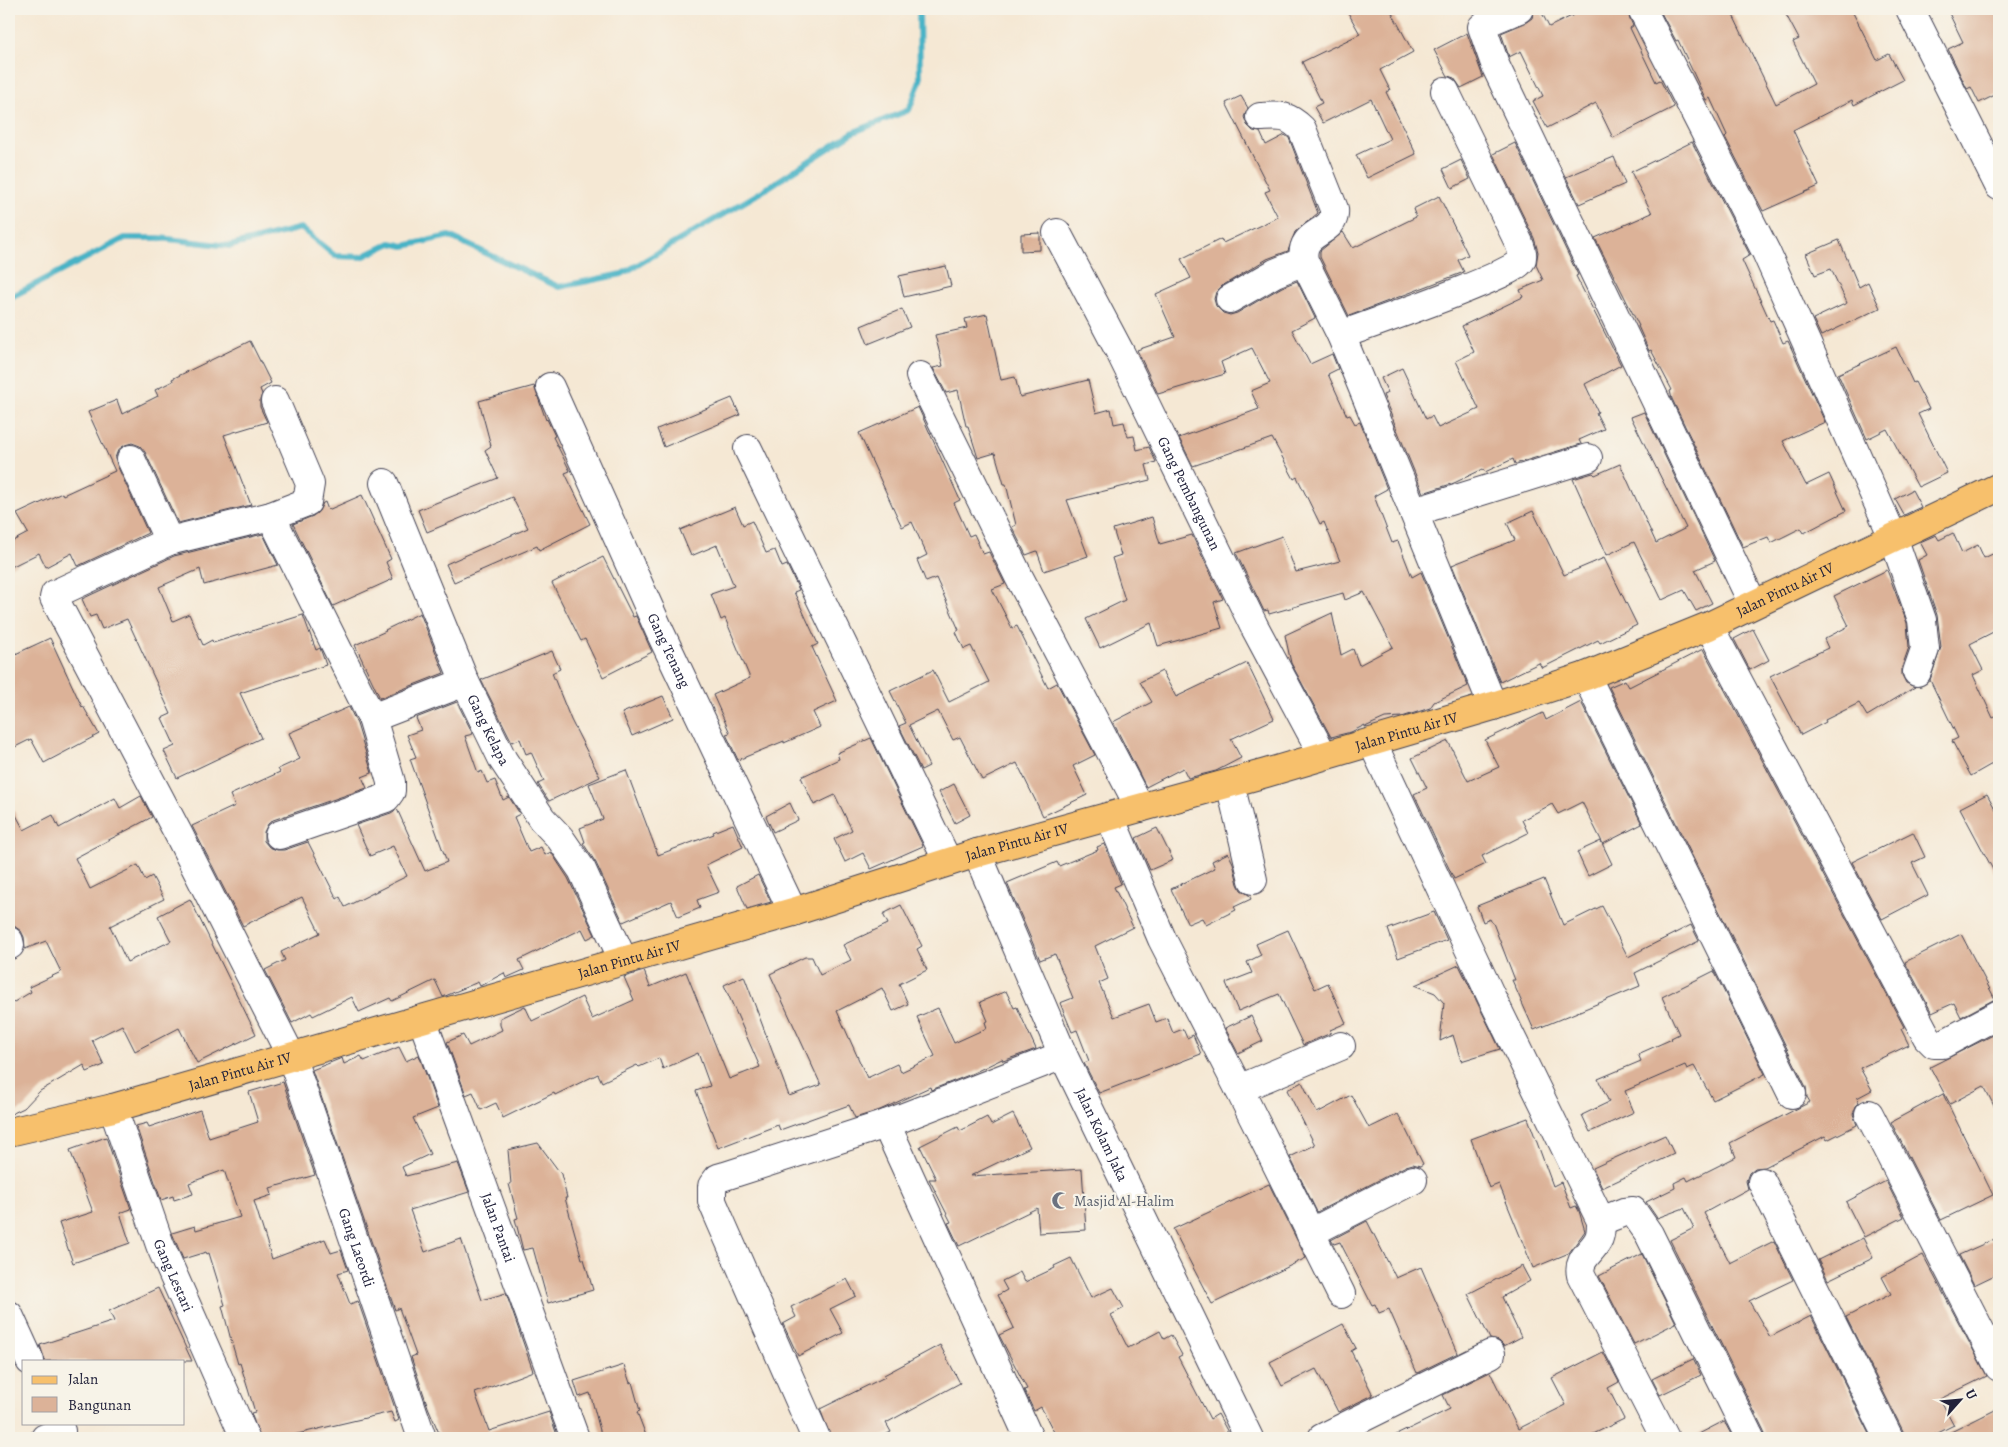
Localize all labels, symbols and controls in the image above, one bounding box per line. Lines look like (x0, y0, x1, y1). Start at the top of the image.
street label: Gang Pembangunan (1153, 433, 1225, 554)
street label: Jalan Pintu Air IV (1733, 557, 1838, 621)
street label: Gang Tenang (643, 610, 695, 692)
street label: Gang Kelapa (462, 691, 514, 770)
street label: Jalan Pintu Air IV (1353, 707, 1461, 756)
street label: Jalan Pintu Air IV (963, 818, 1071, 866)
street label: Jalan Pintu Air IV (576, 935, 684, 983)
street label: Jalan Pintu Air IV (186, 1047, 295, 1096)
street label: Jalan Kolam Jaka (1070, 1085, 1133, 1185)
street label: Jalan Pantai (476, 1190, 520, 1265)
mosque icon: Masjid Al-Halim (1050, 1191, 1070, 1211)
place label: Masjid Al-Halim (1074, 1191, 1175, 1211)
street label: Gang Laeordi (334, 1205, 379, 1290)
street label: Gang Lestari (149, 1236, 198, 1315)
legend (22, 1360, 185, 1424)
text: Jalan (68, 1369, 98, 1389)
north arrow (1936, 1374, 1986, 1424)
text: U (1961, 1386, 1982, 1403)
text: Bangunan (68, 1395, 131, 1415)

